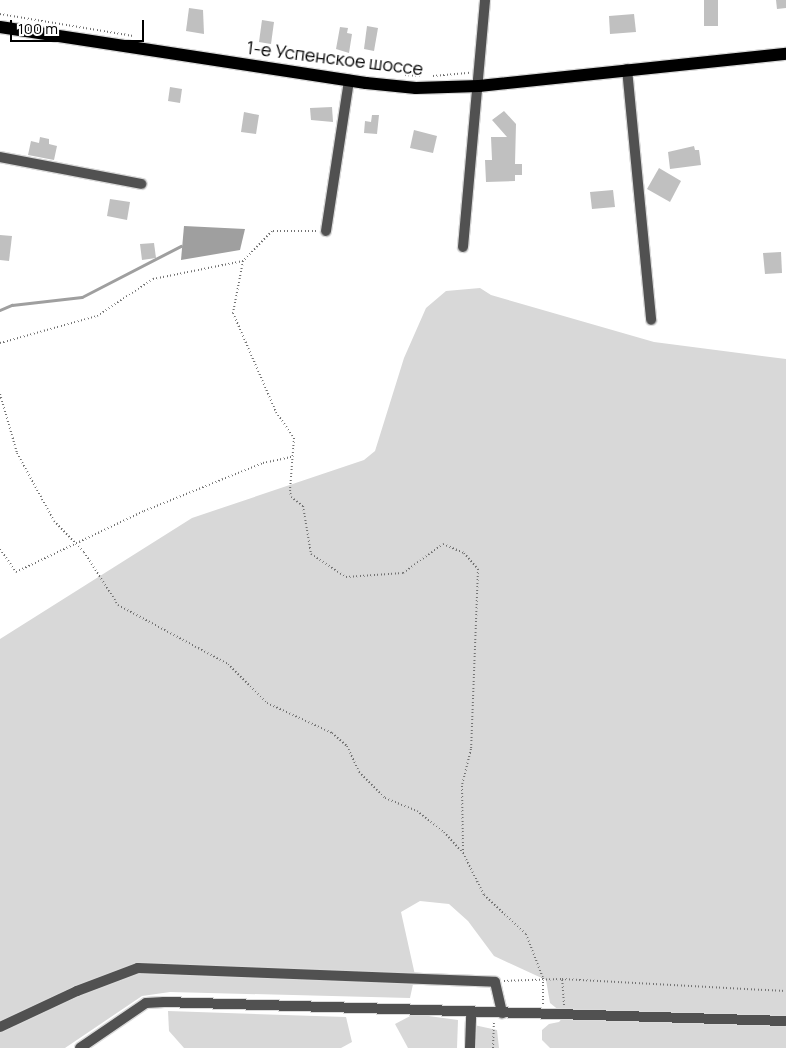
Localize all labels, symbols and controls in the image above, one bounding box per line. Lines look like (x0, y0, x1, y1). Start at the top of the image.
scale bar (12, 10, 146, 42)
text: 100 m (18, 18, 58, 39)
street label: 1-е Успенское шоссе (245, 36, 425, 80)

